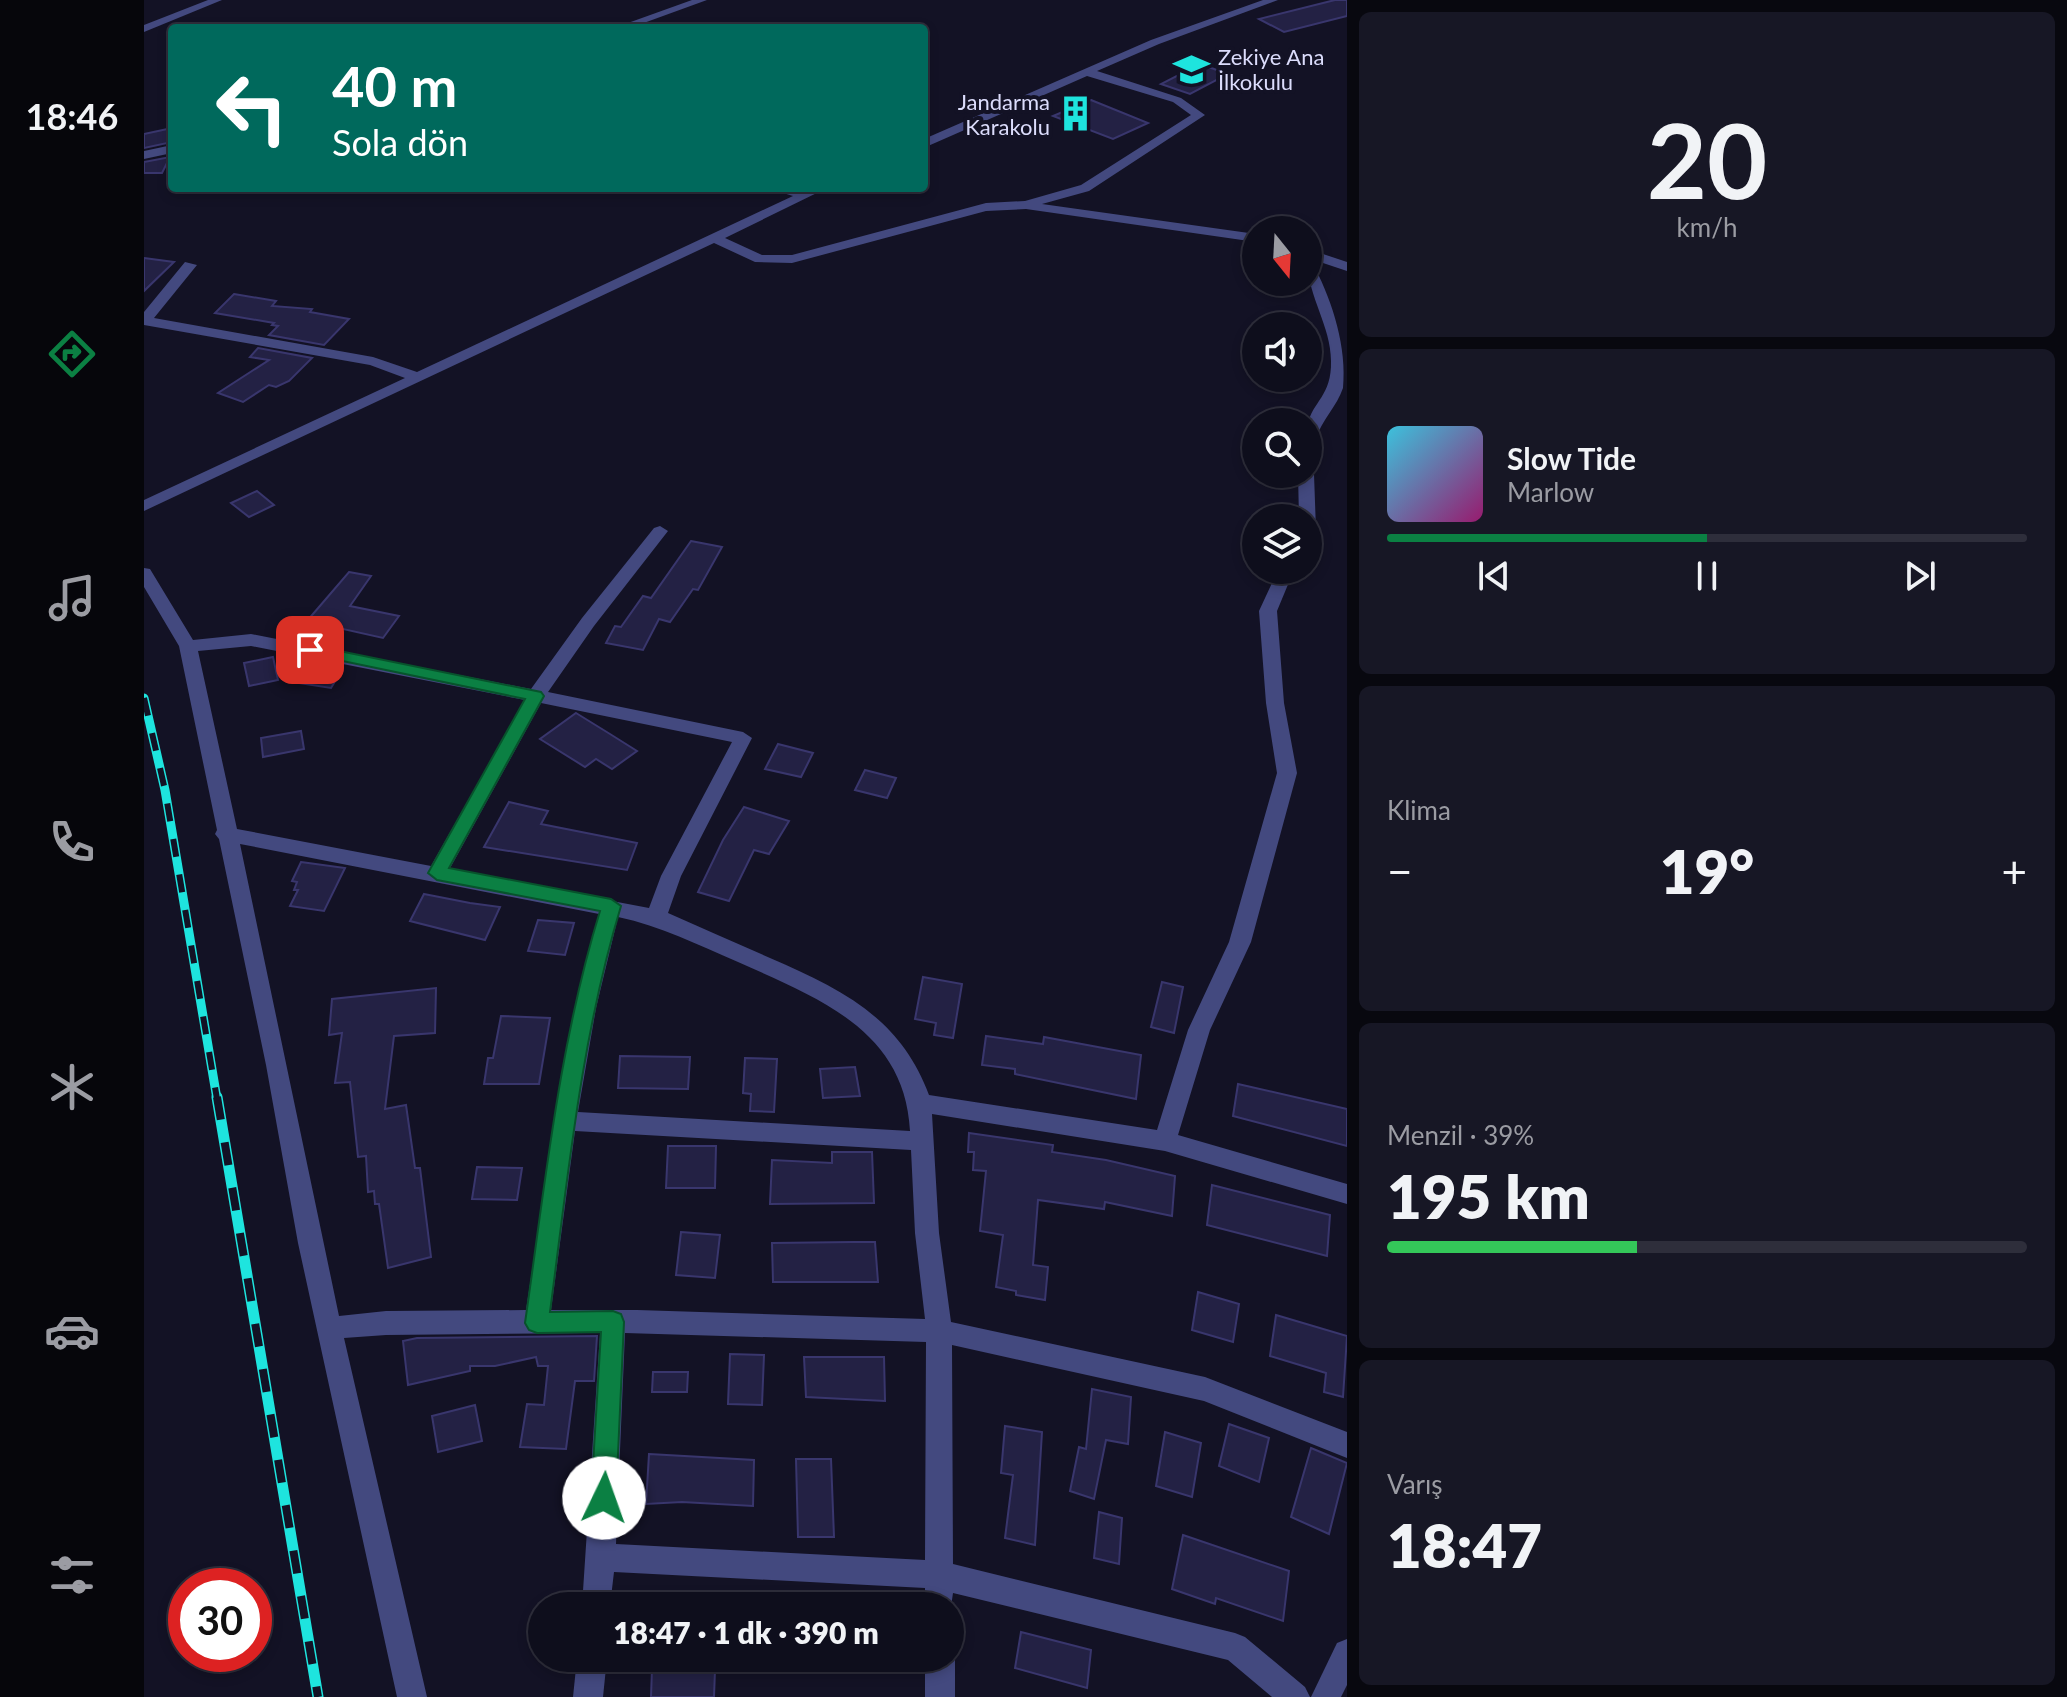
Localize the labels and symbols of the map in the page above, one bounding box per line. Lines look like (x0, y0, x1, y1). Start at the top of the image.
place label: Zekiye Ana İlkokulu (1218, 43, 1324, 95)
school or university icon: Zekiye Ana İlkokulu (1173, 50, 1211, 88)
place label: Jandarma Karakolu (958, 88, 1050, 140)
building icon: Jandarma Karakolu (1057, 95, 1095, 133)
north arrow (1242, 216, 1322, 296)
pin (276, 616, 344, 684)
position arrow (562, 1456, 646, 1540)
speed limit sign: 30 (168, 1568, 272, 1672)

